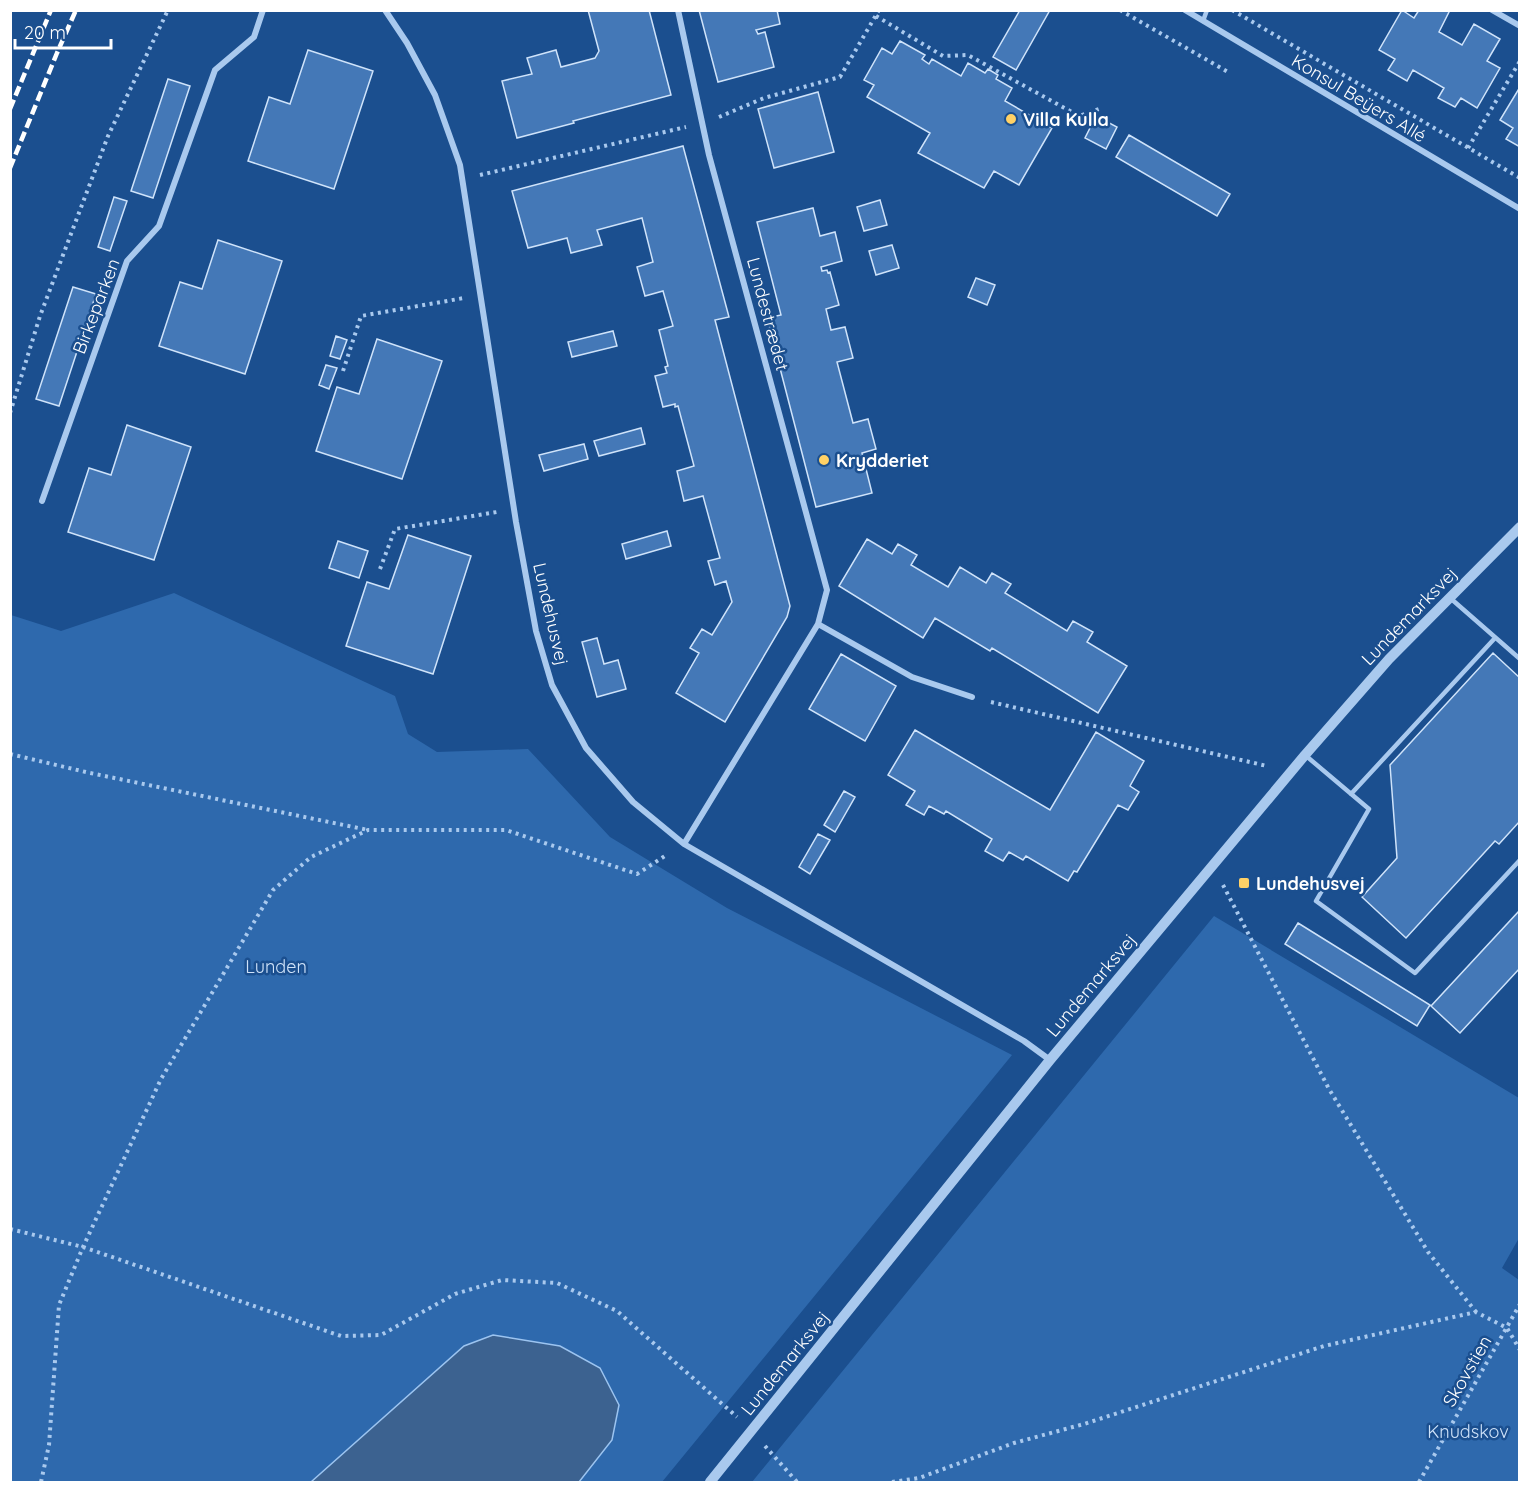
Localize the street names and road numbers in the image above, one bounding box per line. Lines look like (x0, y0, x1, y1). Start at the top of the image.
street label: Konsul Beÿers Allé (1287, 49, 1431, 147)
street label: Birkeparken (67, 255, 125, 357)
street label: Lundestrædet (742, 255, 794, 373)
street label: Lundehusvej (528, 560, 574, 668)
street label: Lundemarksvej (1356, 562, 1462, 670)
street label: Lundemarksvej (1041, 929, 1141, 1041)
street label: Lundemarksvej (736, 1306, 834, 1420)
street label: Skovstien (1437, 1331, 1497, 1411)

